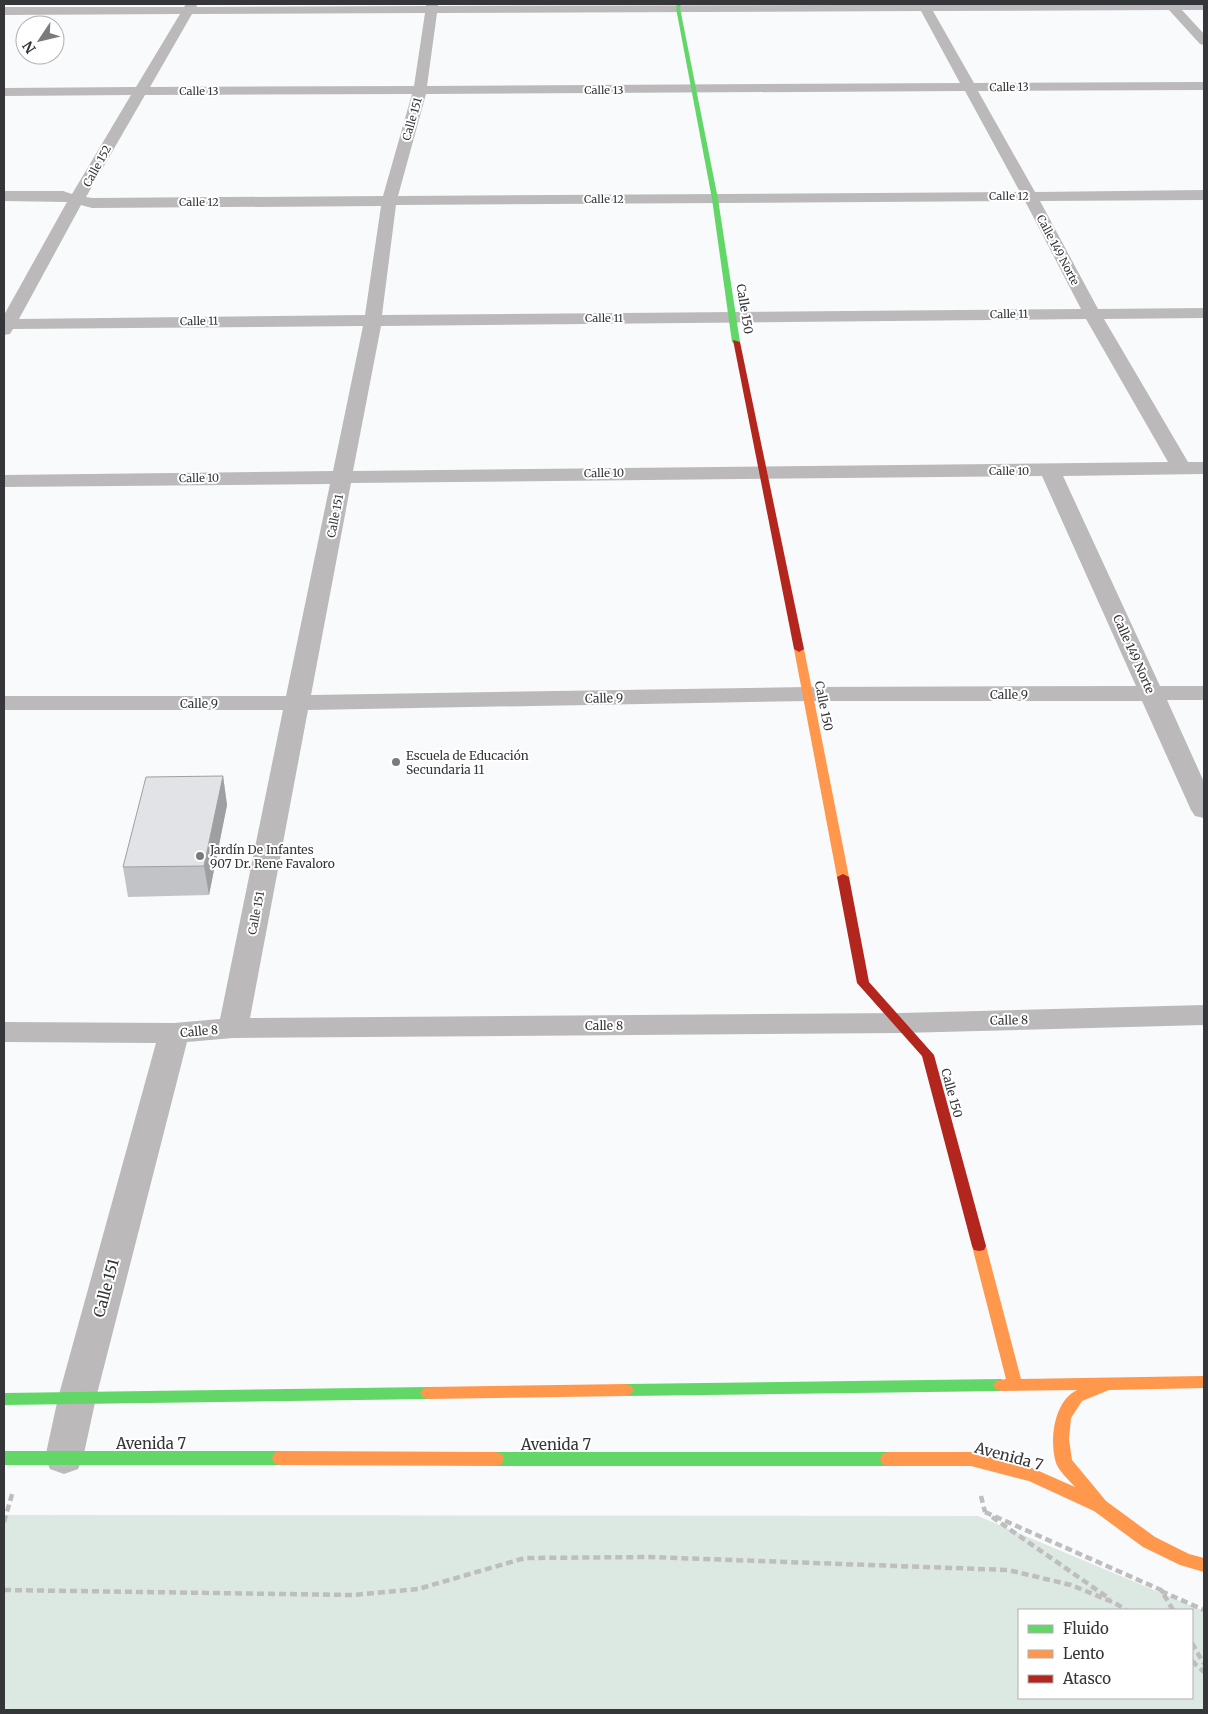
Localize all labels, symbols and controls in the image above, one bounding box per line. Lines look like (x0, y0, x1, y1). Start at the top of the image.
north arrow (15, 15, 65, 65)
text: N (19, 38, 40, 57)
street label: Calle 13 (989, 80, 1029, 94)
street label: Calle 13 (584, 83, 624, 97)
street label: Calle 13 (179, 84, 219, 98)
street label: Calle 151 (399, 96, 425, 142)
street label: Calle 152 (80, 143, 114, 189)
street label: Calle 12 (989, 189, 1029, 203)
street label: Calle 12 (584, 192, 624, 206)
street label: Calle 12 (179, 195, 219, 209)
street label: Calle 149 Norte (1034, 212, 1083, 288)
street label: Calle 150 (734, 283, 756, 335)
street label: Calle 11 (990, 307, 1028, 321)
street label: Calle 11 (585, 311, 623, 325)
street label: Calle 11 (180, 314, 218, 328)
street label: Calle 10 (989, 464, 1029, 478)
street label: Calle 10 (584, 466, 624, 480)
street label: Calle 10 (179, 471, 219, 485)
street label: Calle 151 (324, 493, 346, 539)
street label: Calle 149 Norte (1110, 612, 1158, 696)
street label: Calle 150 (812, 680, 836, 732)
street label: Calle 9 (990, 687, 1028, 702)
street label: Calle 9 (585, 690, 623, 706)
street label: Calle 9 (180, 696, 218, 711)
place label: Escuela de Educación Secundaria 11 (406, 748, 529, 777)
marker: Escuela de Educación Secundaria 11 (390, 756, 402, 768)
place label: Jardín De Infantes 907 Dr. Rene Favaloro (209, 842, 335, 871)
marker: Jardín De Infantes 907 Dr. Rene Favaloro (194, 850, 206, 862)
street label: Calle 151 (245, 890, 267, 936)
street label: Calle 8 (990, 1012, 1028, 1028)
street label: Calle 8 (585, 1018, 623, 1033)
street label: Calle 8 (179, 1022, 219, 1040)
street label: Calle 150 (938, 1067, 966, 1120)
street label: Calle 151 (89, 1256, 123, 1319)
street label: Avenida 7 (115, 1434, 186, 1453)
street label: Avenida 7 (520, 1435, 591, 1454)
street label: Avenida 7 (972, 1438, 1046, 1474)
legend (1018, 1609, 1193, 1699)
text: Fluido (1063, 1619, 1109, 1638)
text: Lento (1063, 1644, 1105, 1663)
text: Atasco (1062, 1669, 1111, 1688)

